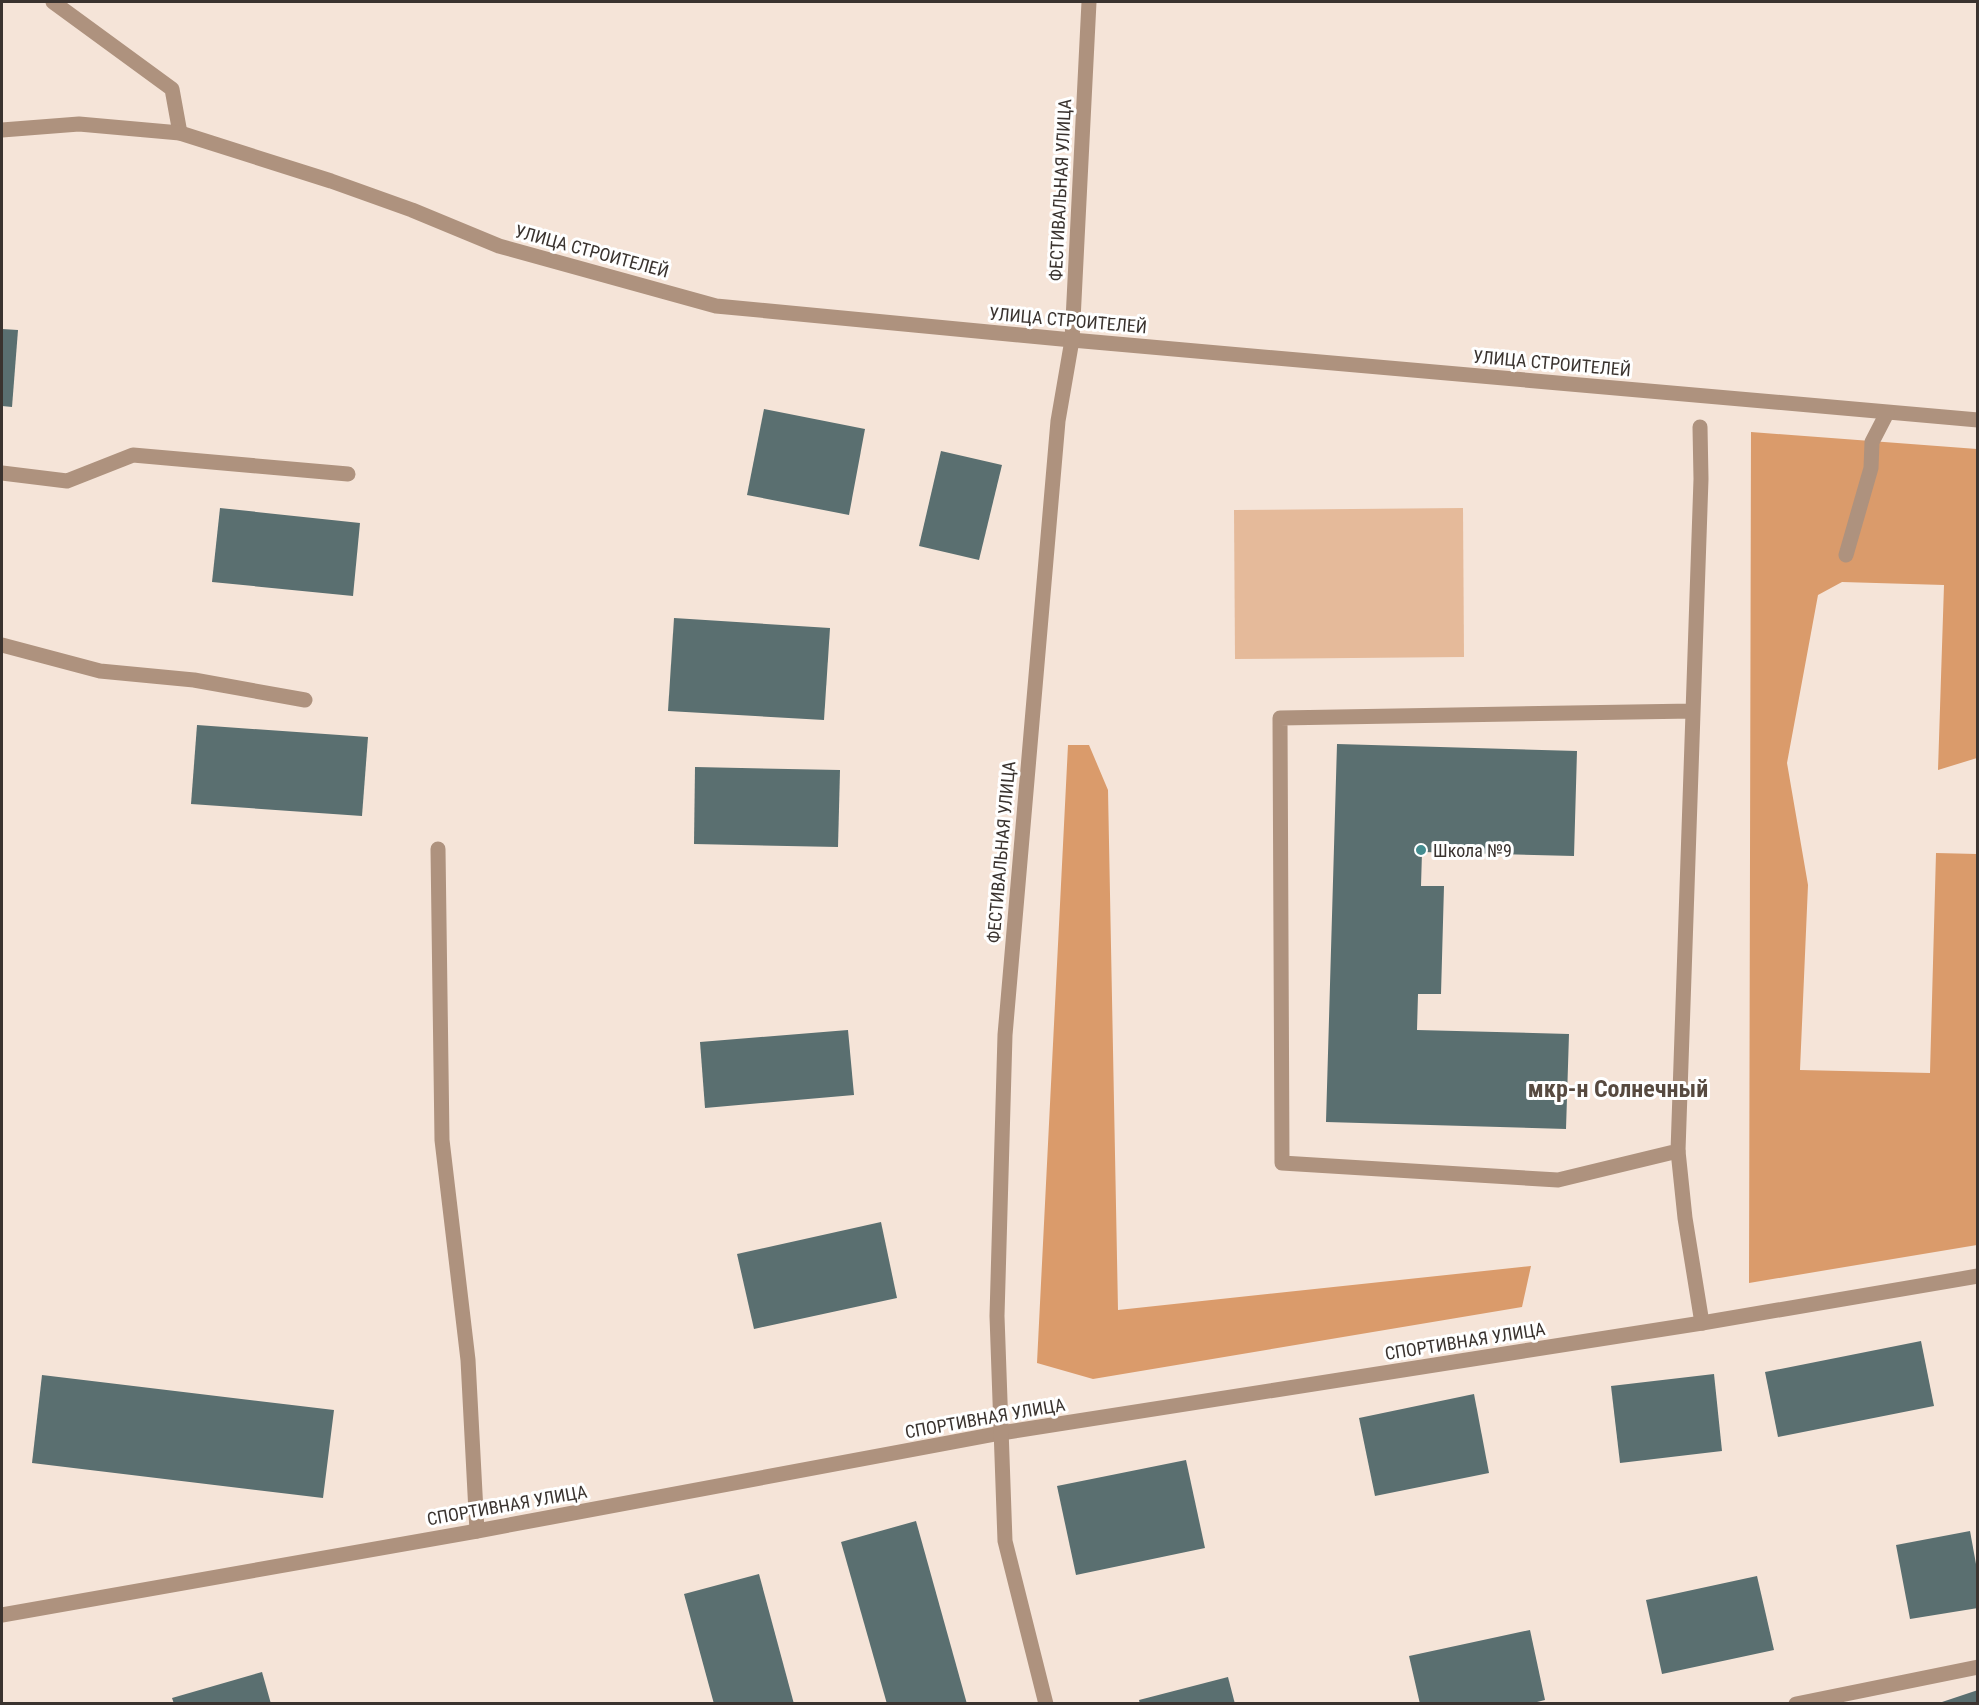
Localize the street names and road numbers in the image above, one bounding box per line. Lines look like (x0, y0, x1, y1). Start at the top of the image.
street label: ФЕСТИВАЛЬНАЯ УЛИЦА (1045, 98, 1075, 282)
street label: УЛИЦА СТРОИТЕЛЕЙ (513, 220, 671, 282)
street label: УЛИЦА СТРОИТЕЛЕЙ (988, 303, 1148, 337)
street label: УЛИЦА СТРОИТЕЛЕЙ (1472, 346, 1632, 380)
street label: ФЕСТИВАЛЬНАЯ УЛИЦА (983, 760, 1019, 944)
street label: СПОРТИВНАЯ УЛИЦА (1383, 1318, 1547, 1364)
street label: СПОРТИВНАЯ УЛИЦА (903, 1393, 1067, 1442)
street label: СПОРТИВНАЯ УЛИЦА (425, 1480, 589, 1529)

